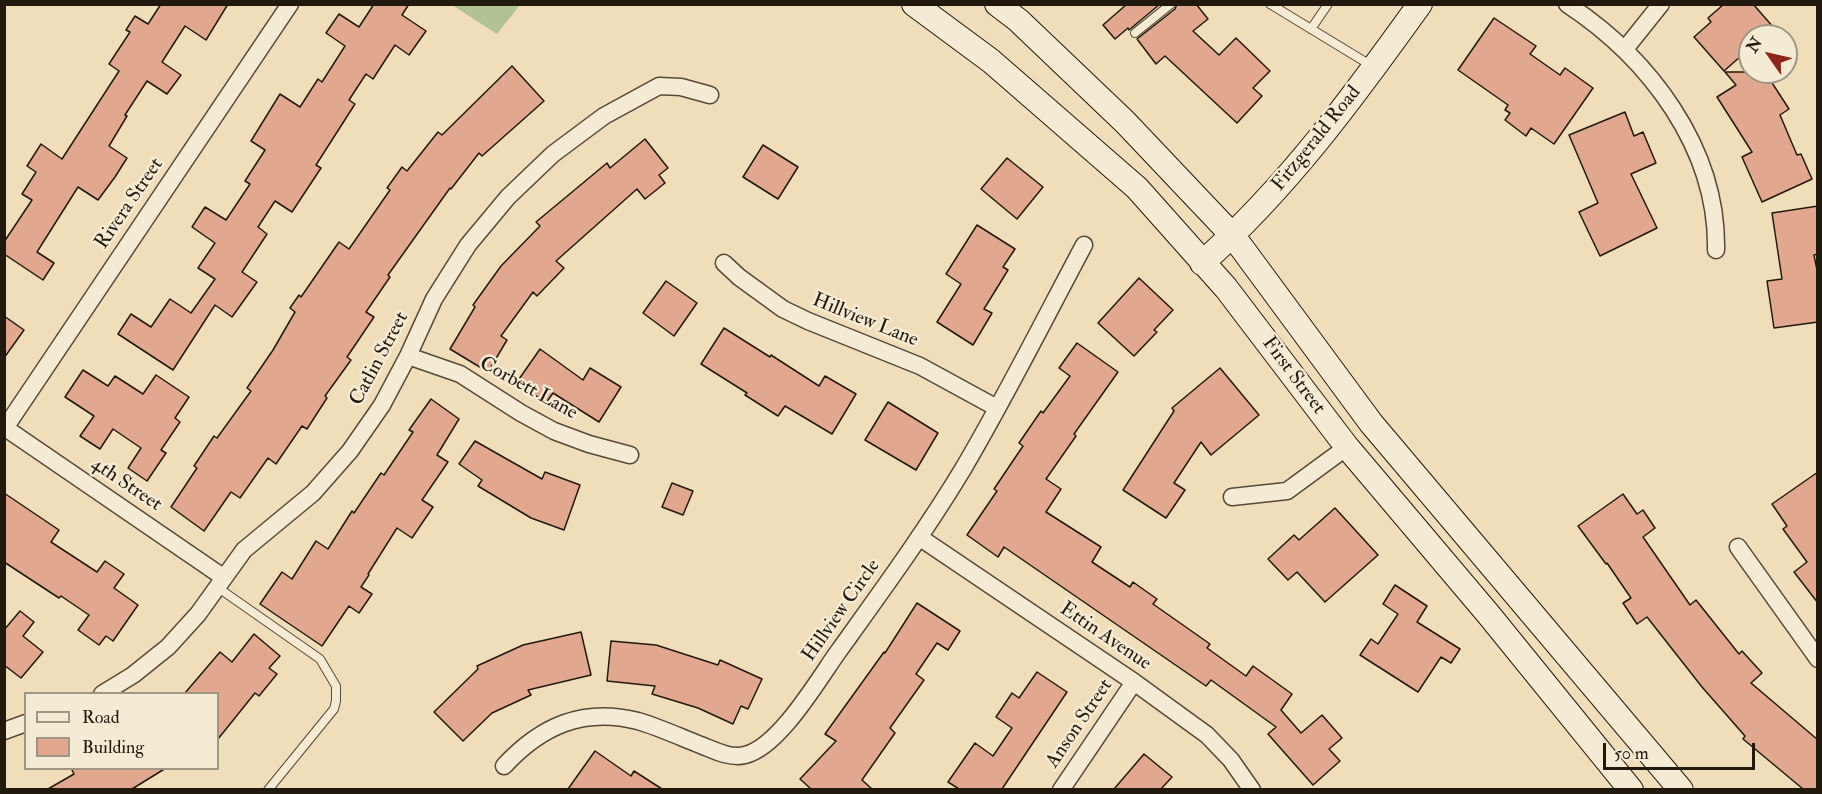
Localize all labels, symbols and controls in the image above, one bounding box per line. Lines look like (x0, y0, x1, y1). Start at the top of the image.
north arrow (1738, 24, 1798, 84)
text: N (1742, 34, 1767, 57)
street label: Fitzgerald Road (1267, 82, 1367, 196)
street label: Rivera Street (91, 154, 169, 254)
street label: Hillview Lane (809, 289, 921, 353)
street label: Catlin Street (345, 308, 415, 410)
street label: First Street (1256, 332, 1330, 420)
street label: Corbett Lane (475, 352, 581, 426)
street label: 4th Street (86, 453, 166, 517)
street label: Hillview Circle (798, 555, 886, 667)
street label: Ettin Avenue (1055, 598, 1155, 676)
street label: Anson Street (1041, 675, 1119, 773)
legend (24, 692, 219, 770)
text: Road (82, 706, 120, 729)
scale bar (1606, 731, 1758, 769)
text: Building (82, 736, 144, 759)
text: 50 m (1614, 742, 1649, 765)

